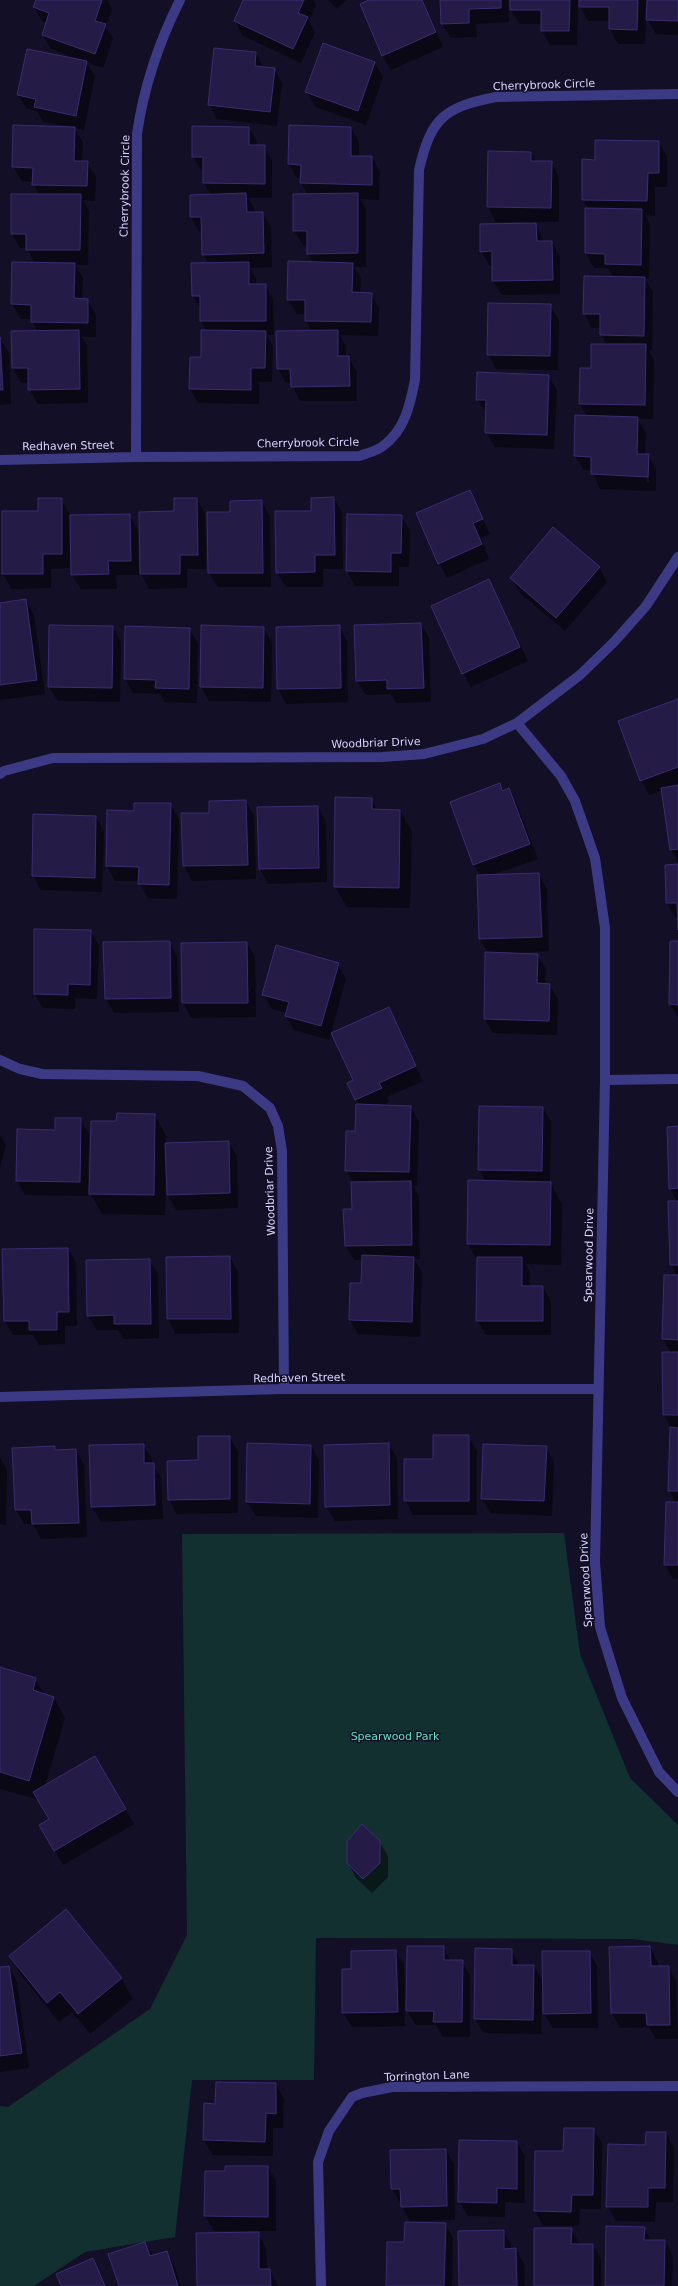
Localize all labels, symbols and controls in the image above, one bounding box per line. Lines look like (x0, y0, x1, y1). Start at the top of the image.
street label: Cherrybrook Circle (493, 77, 596, 93)
street label: Cherrybrook Circle (118, 135, 132, 237)
street label: Cherrybrook Circle (257, 436, 359, 450)
street label: Redhaven Street (22, 439, 115, 453)
street label: Woodbriar Drive (331, 735, 421, 751)
street label: Woodbriar Drive (262, 1146, 278, 1236)
street label: Spearwood Drive (582, 1208, 596, 1302)
street label: Redhaven Street (253, 1371, 346, 1385)
street label: Spearwood Drive (577, 1532, 595, 1627)
park label: Spearwood Park (351, 1730, 440, 1743)
street label: Torrington Lane (383, 2068, 470, 2084)

